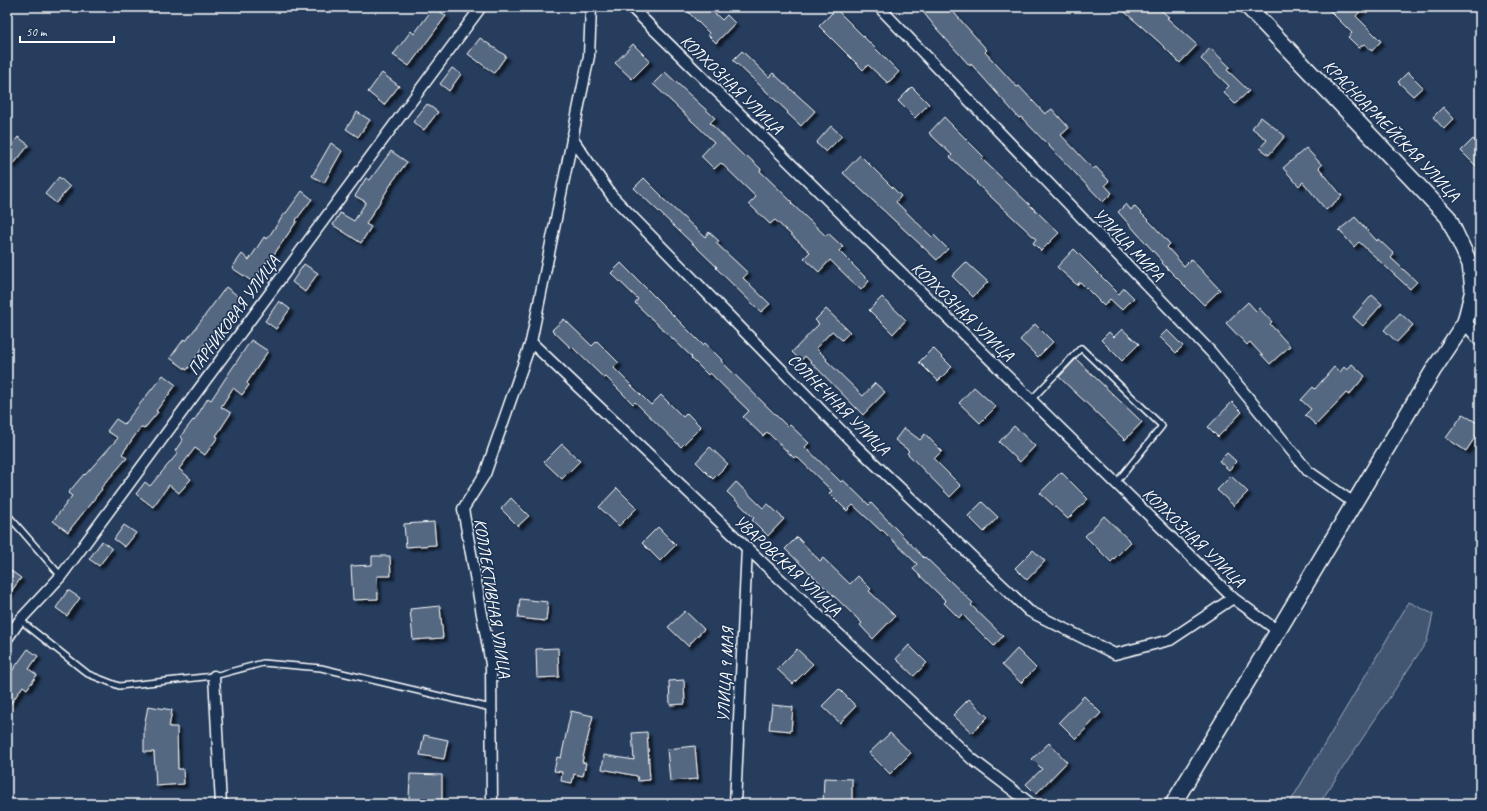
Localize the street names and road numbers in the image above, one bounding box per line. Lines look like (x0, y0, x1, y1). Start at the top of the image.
street label: КОЛХОЗНАЯ УЛИЦА (676, 30, 788, 139)
street label: КРАСНОАРМЕЙСКАЯ УЛИЦА (1319, 55, 1465, 206)
street label: УЛИЦА МИРА (1089, 204, 1169, 285)
street label: ПАРНИКОВАЯ УЛИЦА (183, 251, 284, 379)
street label: КОЛХОЗНАЯ УЛИЦА (907, 257, 1019, 366)
street label: СОЛНЕЧНАЯ УЛИЦА (784, 349, 895, 460)
street label: КОЛХОЗНАЯ УЛИЦА (1138, 483, 1250, 592)
street label: УВАРОВСКАЯ УЛИЦА (730, 511, 846, 621)
street label: КОЛЛЕКТИВНАЯ УЛИЦА (470, 517, 516, 680)
street label: УЛИЦА 9 МАЯ (713, 625, 739, 723)

